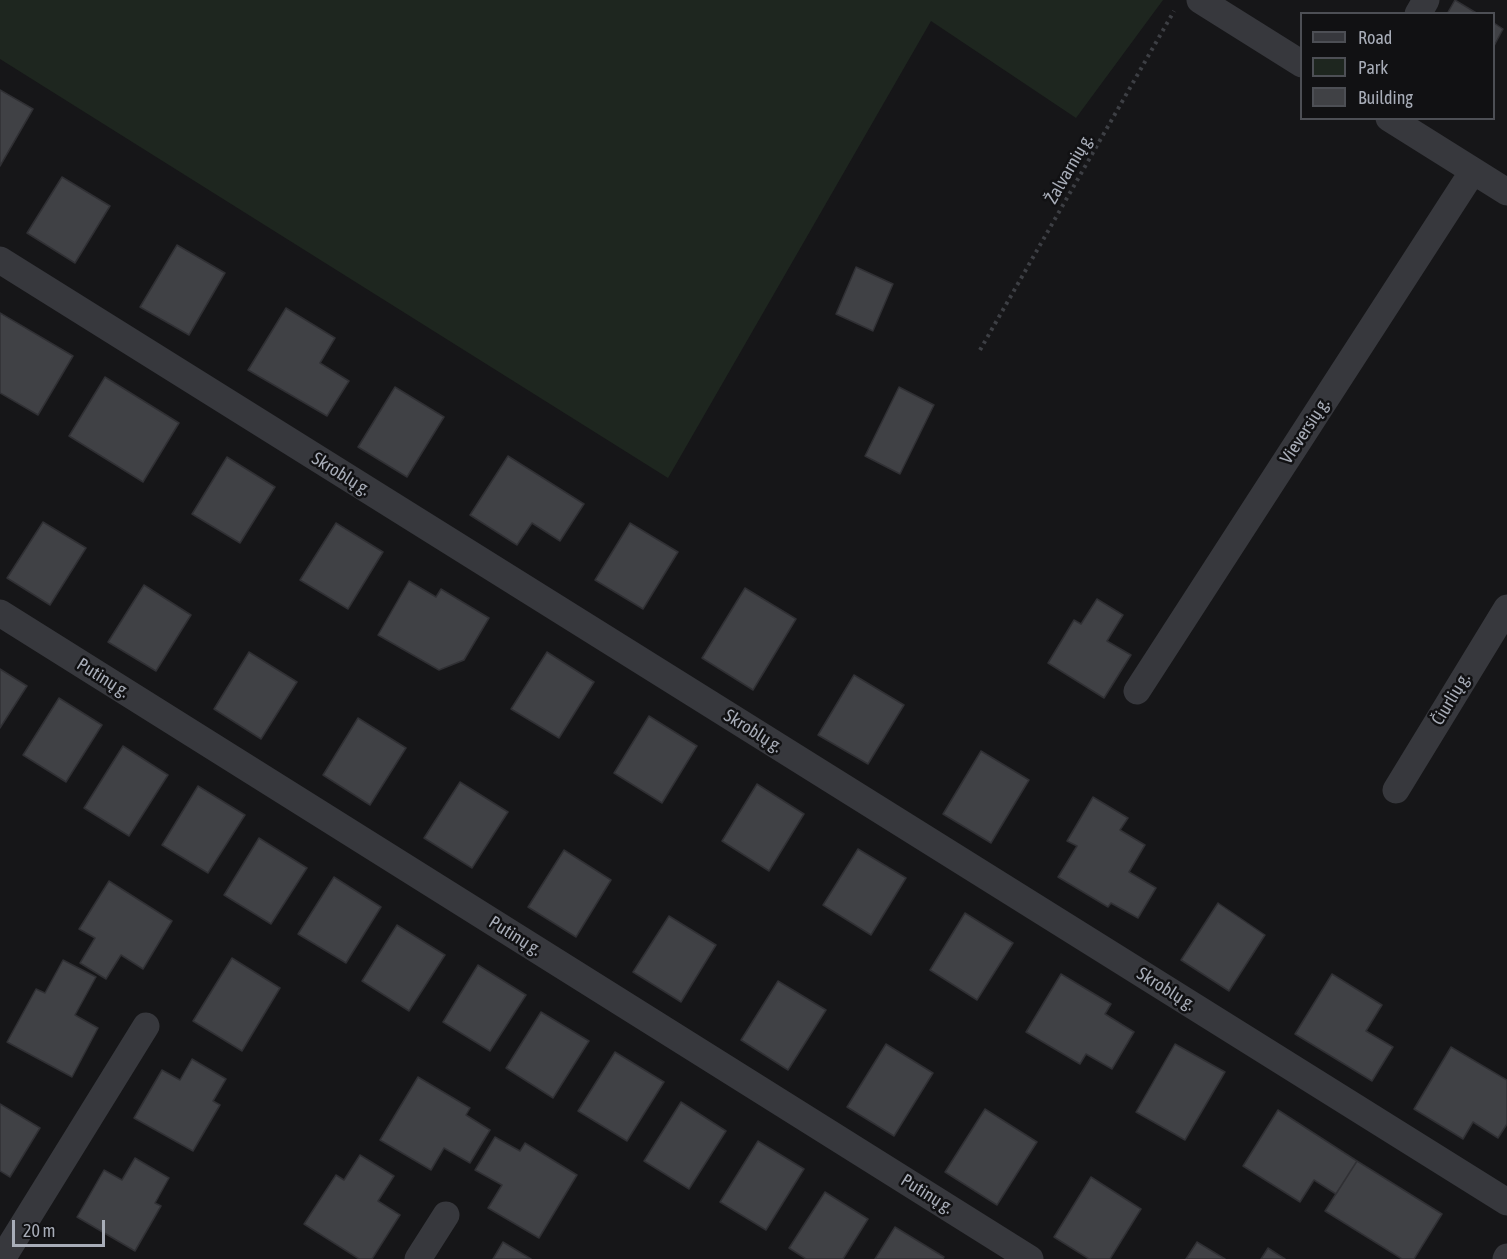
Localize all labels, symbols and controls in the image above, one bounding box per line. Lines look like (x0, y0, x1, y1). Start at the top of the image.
legend (1300, 12, 1495, 120)
text: Road (1358, 27, 1392, 48)
text: Park (1358, 57, 1388, 78)
text: Building (1358, 87, 1413, 108)
street label: Žalvarnių g. (1040, 130, 1098, 208)
street label: Vieversių g. (1276, 394, 1334, 468)
street label: Skroblų g. (308, 448, 374, 500)
street label: Putinų g. (73, 654, 133, 702)
street label: Čiurlių g. (1427, 669, 1475, 729)
street label: Skroblų g. (720, 705, 786, 757)
street label: Putinų g. (485, 912, 545, 960)
street label: Skroblų g. (1133, 963, 1199, 1015)
street label: Putinų g. (897, 1170, 957, 1218)
scale bar (15, 1208, 108, 1246)
text: 20 m (23, 1220, 55, 1241)

